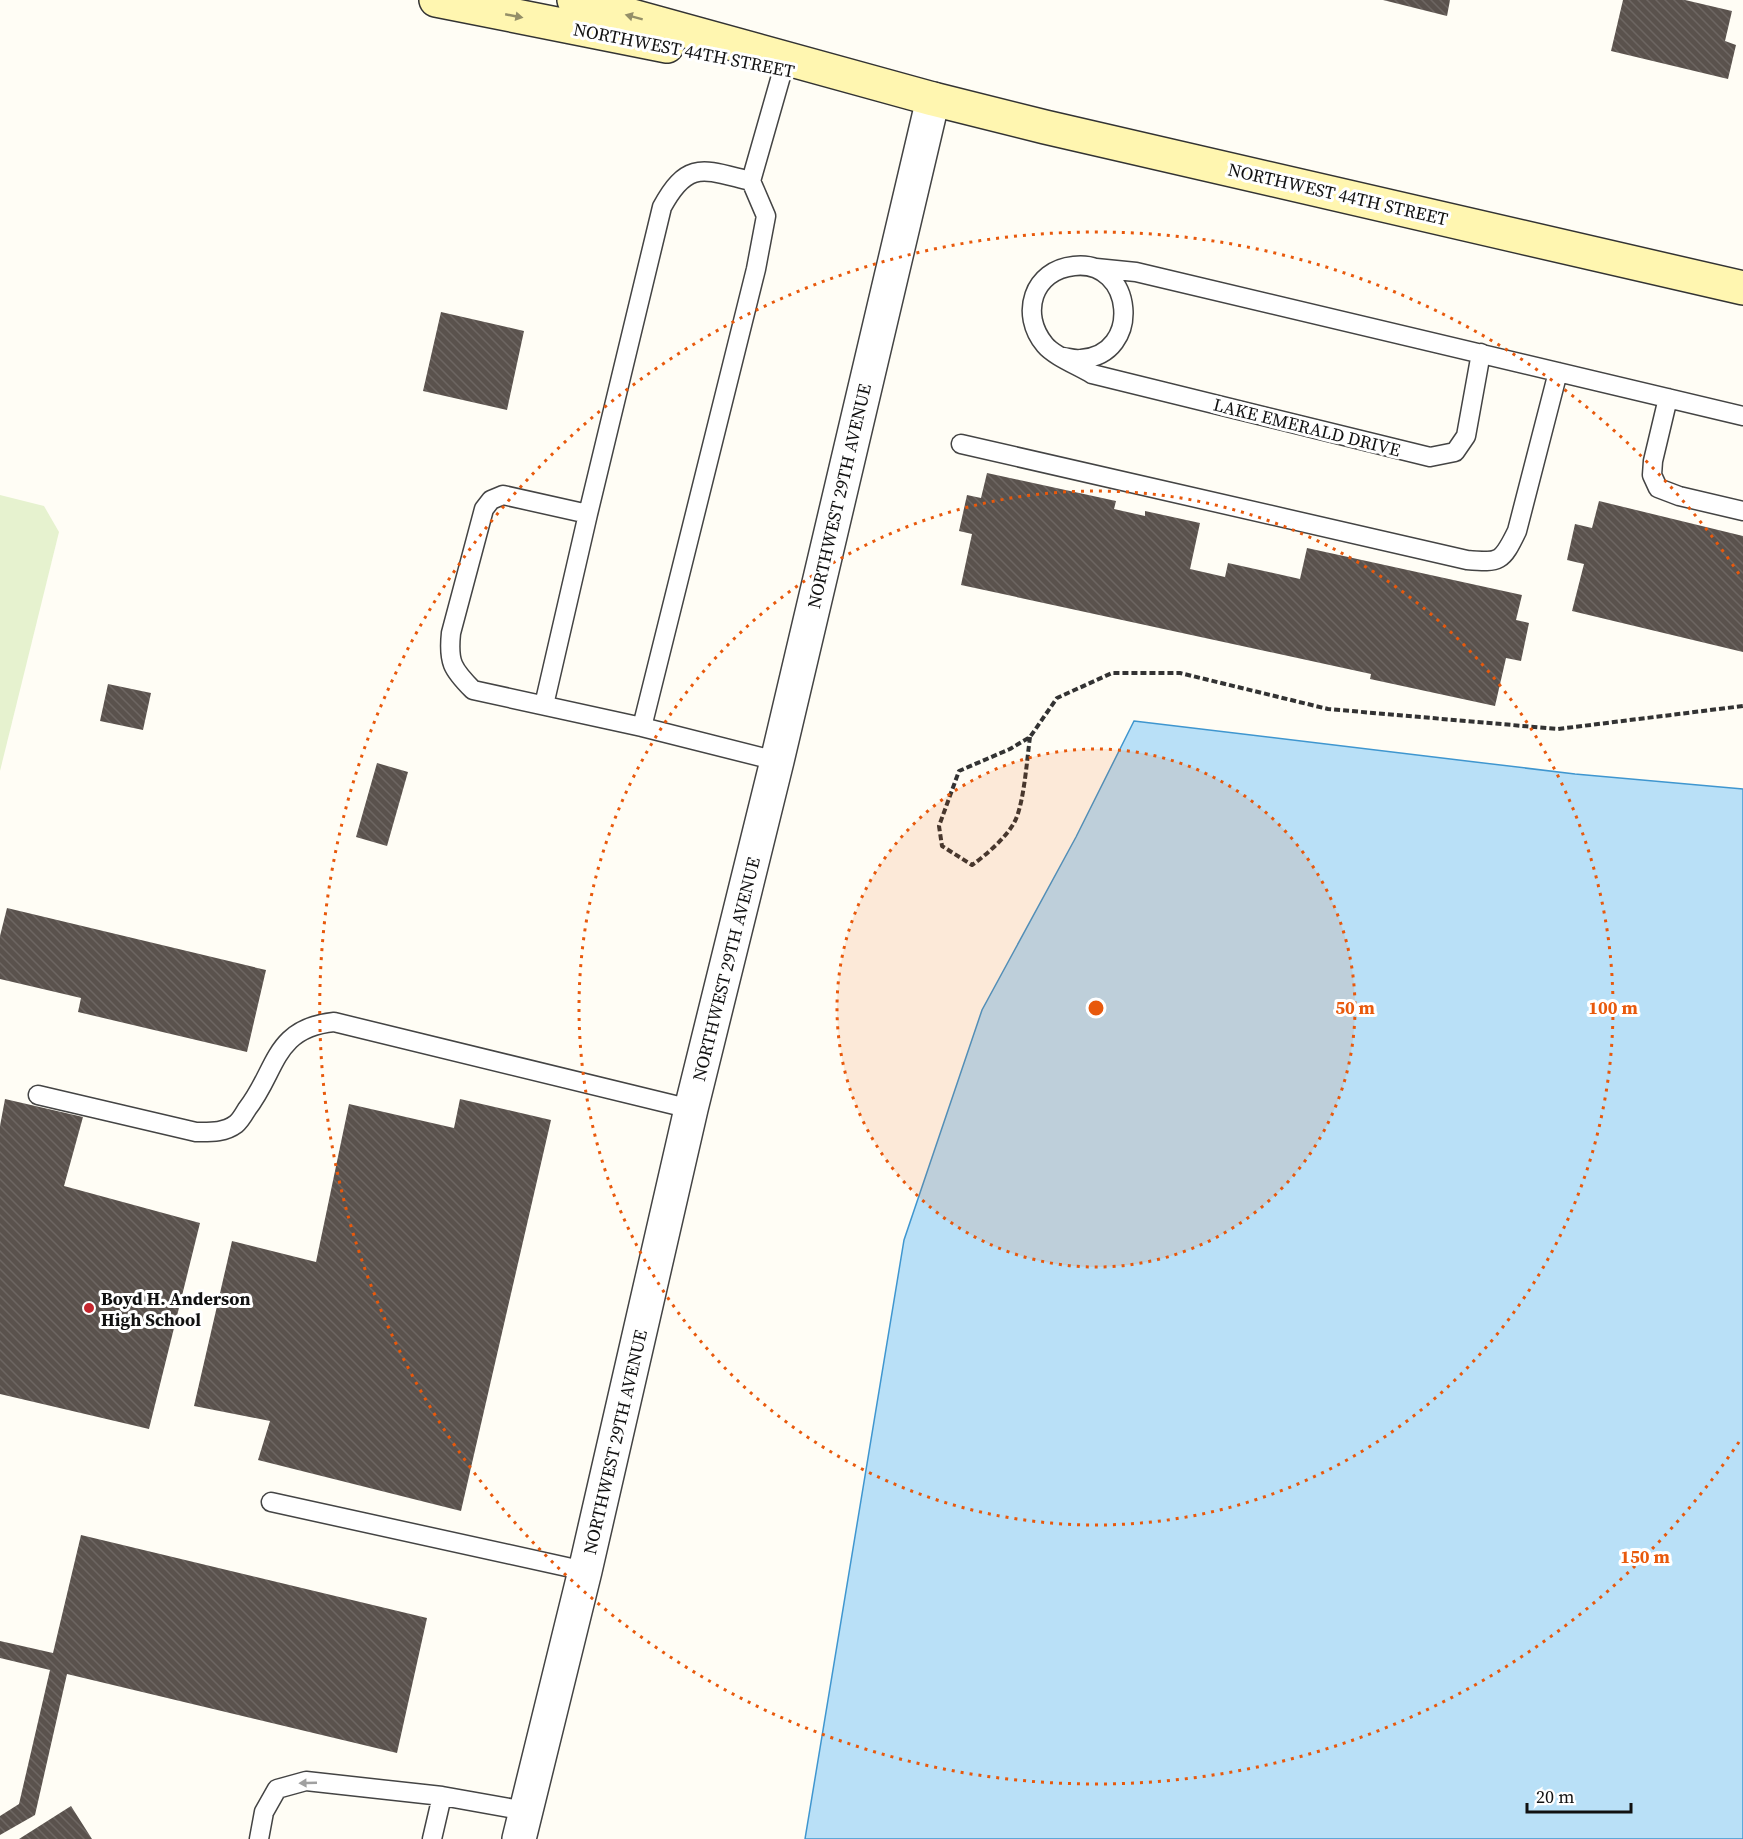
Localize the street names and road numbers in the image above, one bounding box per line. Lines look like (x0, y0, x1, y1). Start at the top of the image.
street label: NORTHWEST 44TH STREET (571, 16, 797, 84)
street label: NORTHWEST 44TH STREET (1226, 157, 1450, 231)
street label: NORTHWEST 29TH AVENUE (801, 381, 877, 611)
street label: LAKE EMERALD DRIVE (1211, 392, 1403, 462)
street label: NORTHWEST 29TH AVENUE (686, 854, 766, 1084)
street label: NORTHWEST 29TH AVENUE (577, 1327, 653, 1557)

